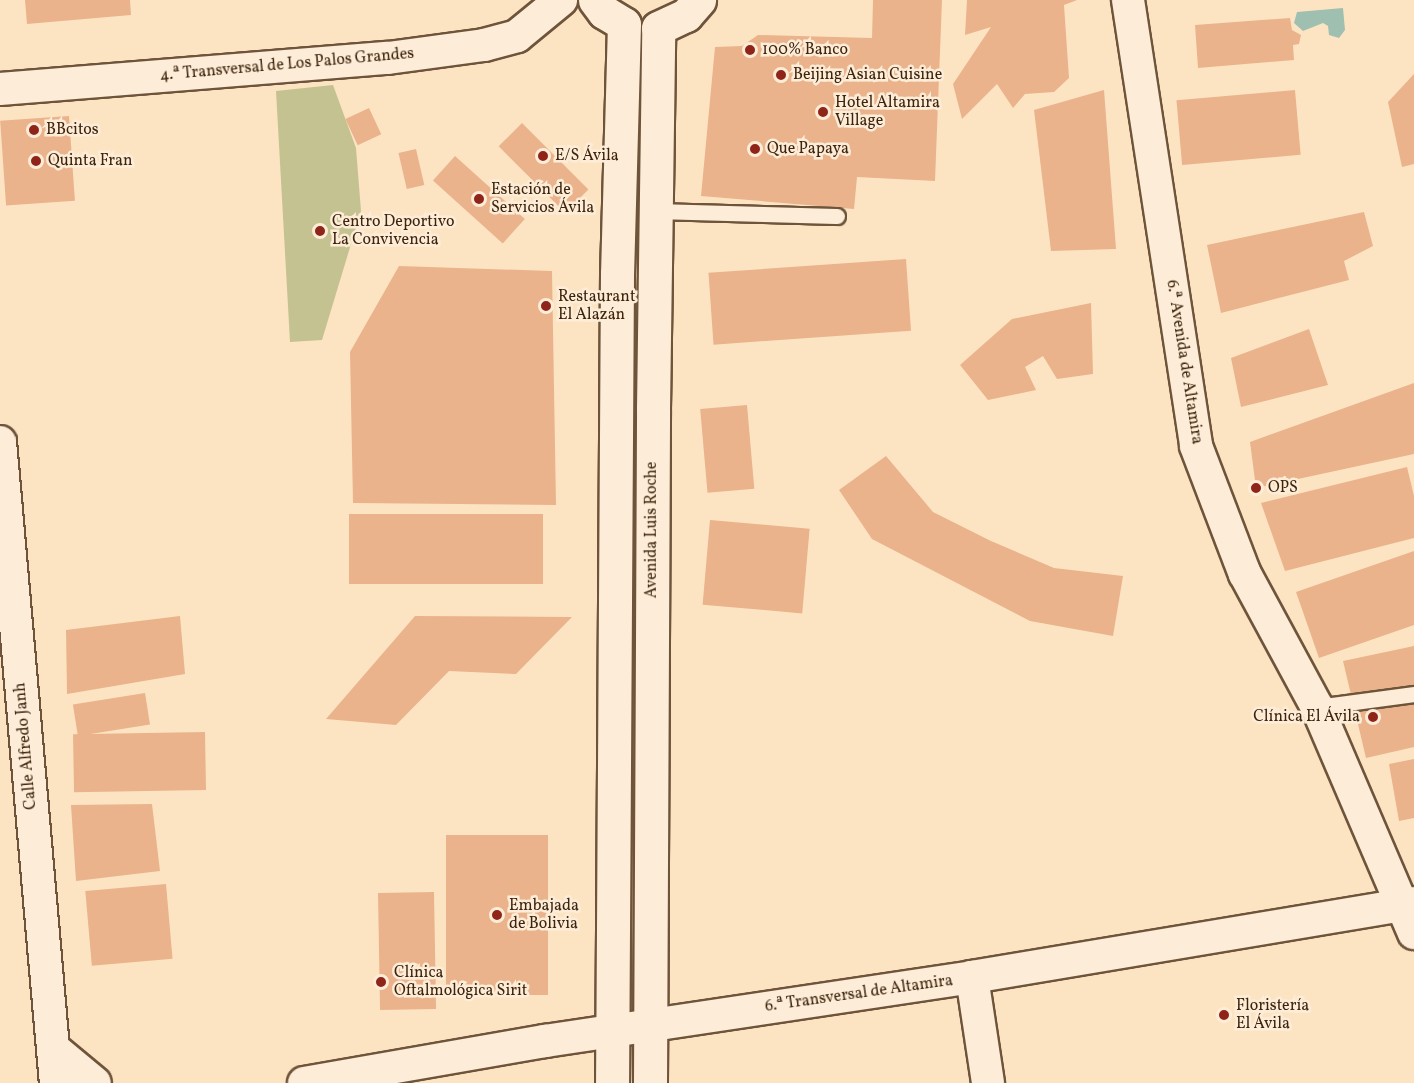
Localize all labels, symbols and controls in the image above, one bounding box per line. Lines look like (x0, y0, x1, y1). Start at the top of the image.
place label: 100% Banco (762, 40, 848, 60)
marker: 100% Banco (743, 43, 757, 57)
street label: 4.ª Transversal de Los Palos Grandes (159, 44, 415, 86)
place label: Beijing Asian Cuisine (793, 65, 942, 85)
marker: Beijing Asian Cuisine (774, 68, 788, 82)
place label: Hotel Altamira Village (835, 93, 940, 131)
marker: Hotel Altamira Village (816, 105, 830, 119)
place label: BBcitos (46, 120, 99, 140)
marker: BBcitos (27, 123, 41, 137)
place label: Que Papaya (767, 139, 849, 159)
marker: Que Papaya (748, 142, 762, 156)
place label: E/S Ávila (555, 146, 619, 166)
marker: E/S Ávila (536, 149, 550, 163)
place label: Quinta Fran (48, 151, 133, 171)
marker: Quinta Fran (29, 154, 43, 168)
place label: Estación de Servicios Ávila (491, 180, 594, 218)
marker: Estación de Servicios Ávila (472, 192, 486, 206)
place label: Centro Deportivo La Convivencia (332, 212, 454, 250)
marker: Centro Deportivo La Convivencia (313, 224, 327, 238)
street label: 6.ª Avenida de Altamira (1162, 279, 1206, 445)
place label: Restaurant El Alazán (558, 287, 636, 325)
marker: Restaurant El Alazán (539, 299, 553, 313)
street label: Avenida Luis Roche (642, 462, 662, 598)
place label: OPS (1268, 478, 1298, 498)
marker: OPS (1249, 481, 1263, 495)
street label: Calle Alfredo Janh (11, 682, 41, 810)
place label: Clínica El Ávila (1253, 707, 1360, 727)
marker: Clínica El Ávila (1364, 708, 1382, 726)
place label: Embajada de Bolivia (509, 896, 579, 934)
marker: Embajada de Bolivia (490, 908, 504, 922)
place label: Clínica Oftalmológica Sirit (394, 963, 527, 1001)
street label: 6.ª Transversal de Altamira (764, 971, 954, 1017)
marker: Clínica Oftalmológica Sirit (372, 973, 390, 991)
place label: Floristería El Ávila (1236, 996, 1309, 1034)
marker: Floristería El Ávila (1217, 1008, 1231, 1022)

